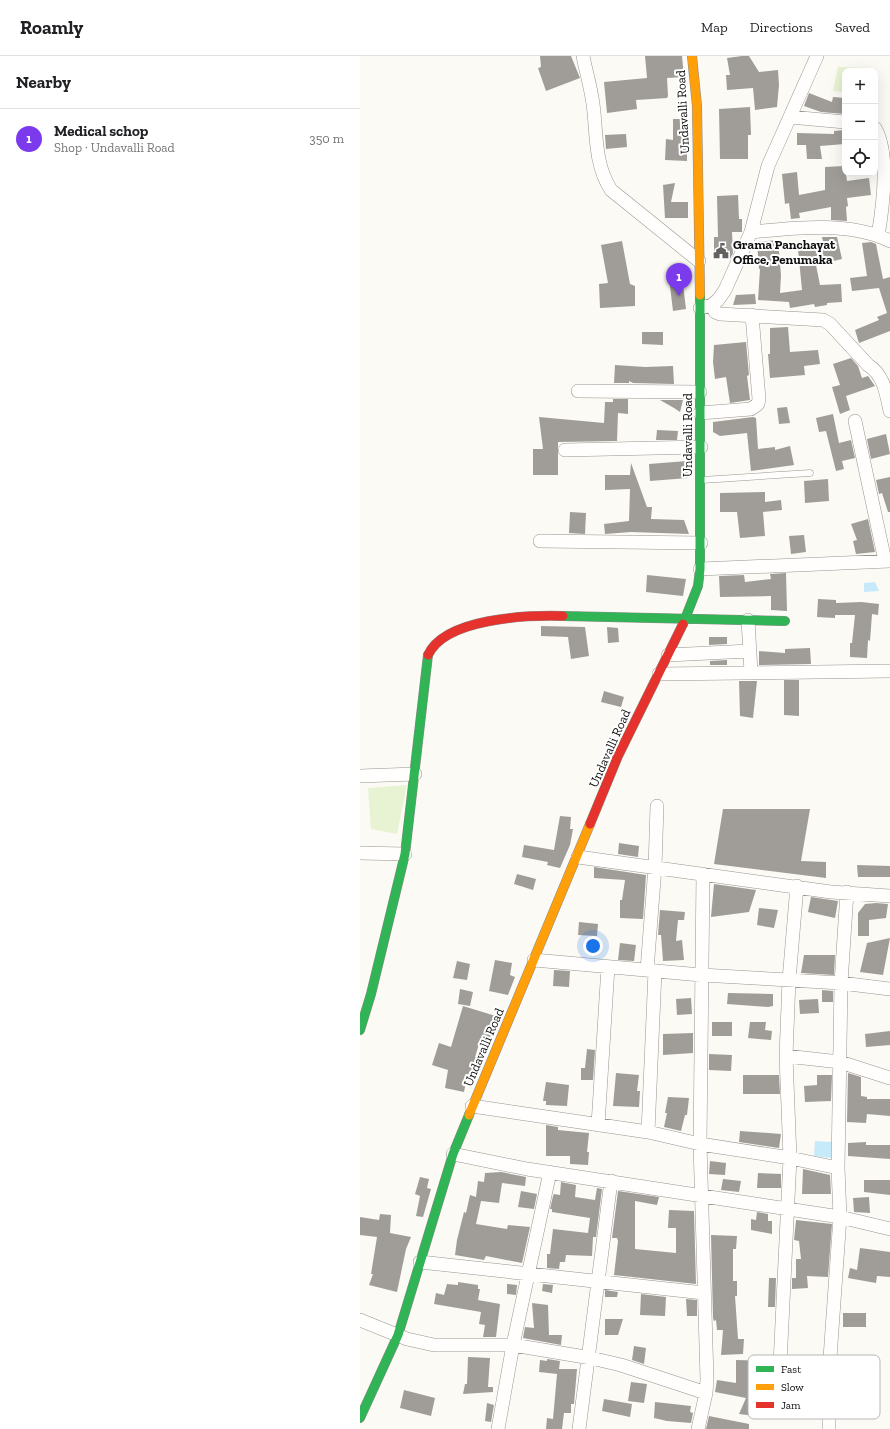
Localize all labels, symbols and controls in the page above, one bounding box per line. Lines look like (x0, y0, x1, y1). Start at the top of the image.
text: Roamly (20, 16, 83, 39)
text: Map (701, 19, 728, 36)
text: Directions (750, 19, 813, 36)
text: Saved (835, 19, 870, 36)
map controls (842, 68, 878, 176)
button: + (842, 68, 878, 104)
street label: Undavalli Road (673, 70, 692, 154)
text: Nearby (16, 72, 71, 92)
button: − (842, 104, 878, 140)
text: Medical schop (54, 122, 148, 140)
text: 1 (26, 131, 32, 146)
text: 350 m (309, 131, 344, 146)
text: Shop · Undavalli Road (54, 140, 175, 155)
button: locate (842, 140, 878, 176)
place label: Grama Panchayat Office, Penumaka (733, 237, 836, 267)
public building icon: Grama Panchayat Office, Penumaka (712, 242, 730, 260)
pin: 1 (666, 263, 692, 296)
street label: Undavalli Road (680, 393, 695, 477)
street label: Undavalli Road (586, 707, 633, 790)
your location (583, 936, 603, 956)
street label: Undavalli Road (460, 1006, 507, 1089)
legend (748, 1355, 880, 1419)
text: Fast (781, 1363, 802, 1376)
text: Slow (781, 1381, 804, 1394)
text: Jam (781, 1399, 801, 1412)

